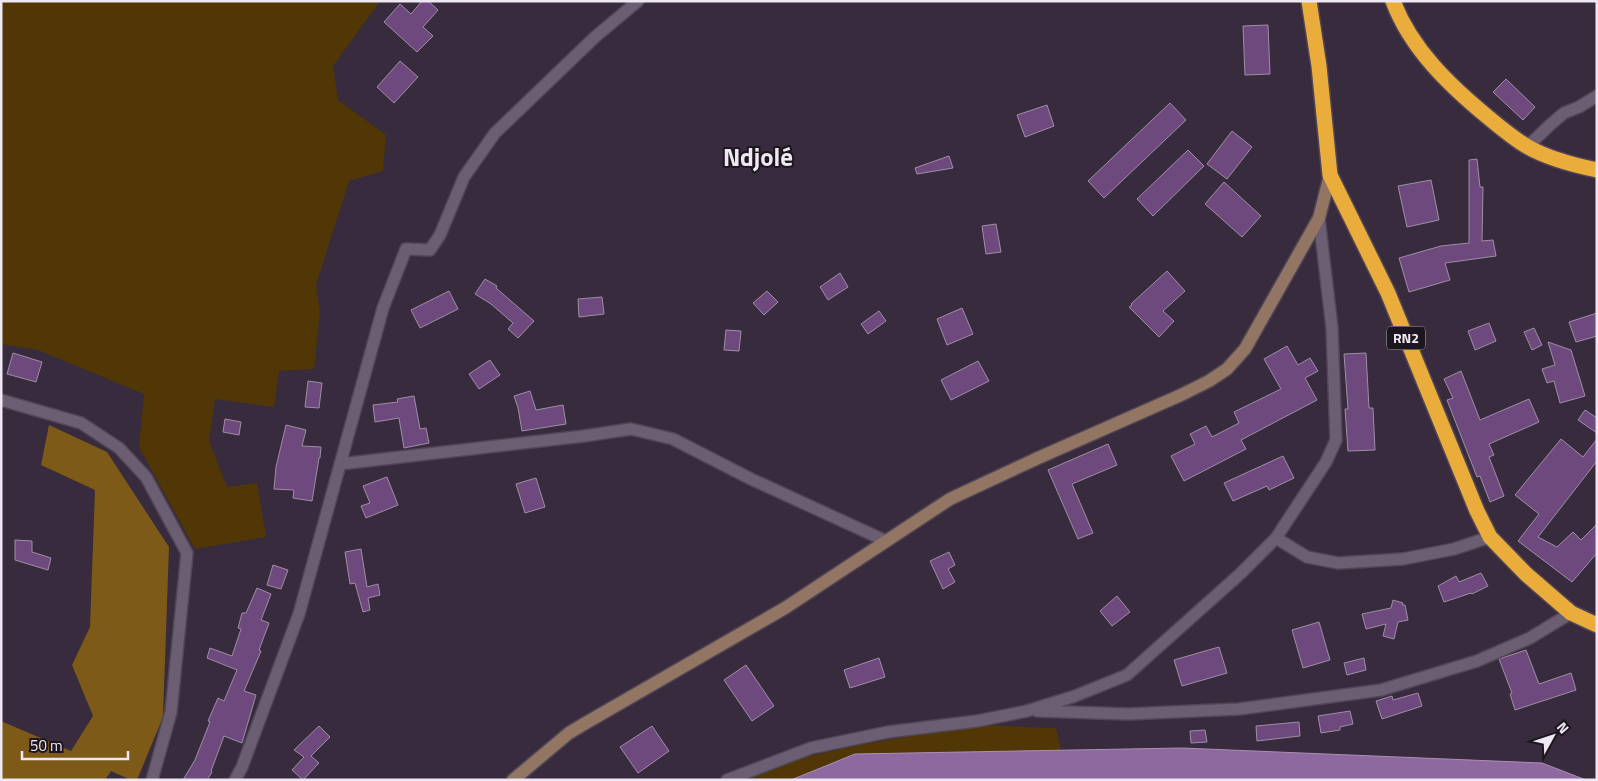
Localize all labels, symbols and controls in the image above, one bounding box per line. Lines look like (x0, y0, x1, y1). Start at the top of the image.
district label: Ndjolé (723, 138, 793, 176)
road number: RN2 (1387, 326, 1425, 349)
north arrow (1528, 711, 1578, 761)
text: N (1552, 717, 1575, 738)
scale bar (22, 728, 129, 760)
text: 50 m (30, 734, 63, 757)

